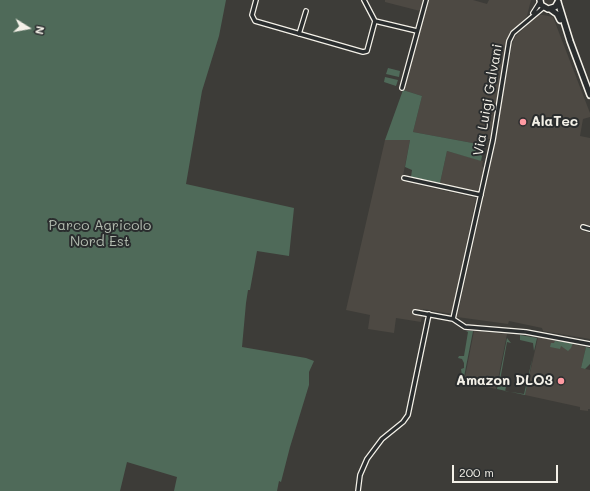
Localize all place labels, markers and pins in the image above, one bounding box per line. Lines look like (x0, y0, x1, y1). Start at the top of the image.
place label: AlaTec (531, 114, 578, 130)
marker: AlaTec (518, 117, 528, 127)
place label: Amazon DLO3 (456, 373, 553, 389)
marker: Amazon DLO3 (556, 376, 566, 386)

